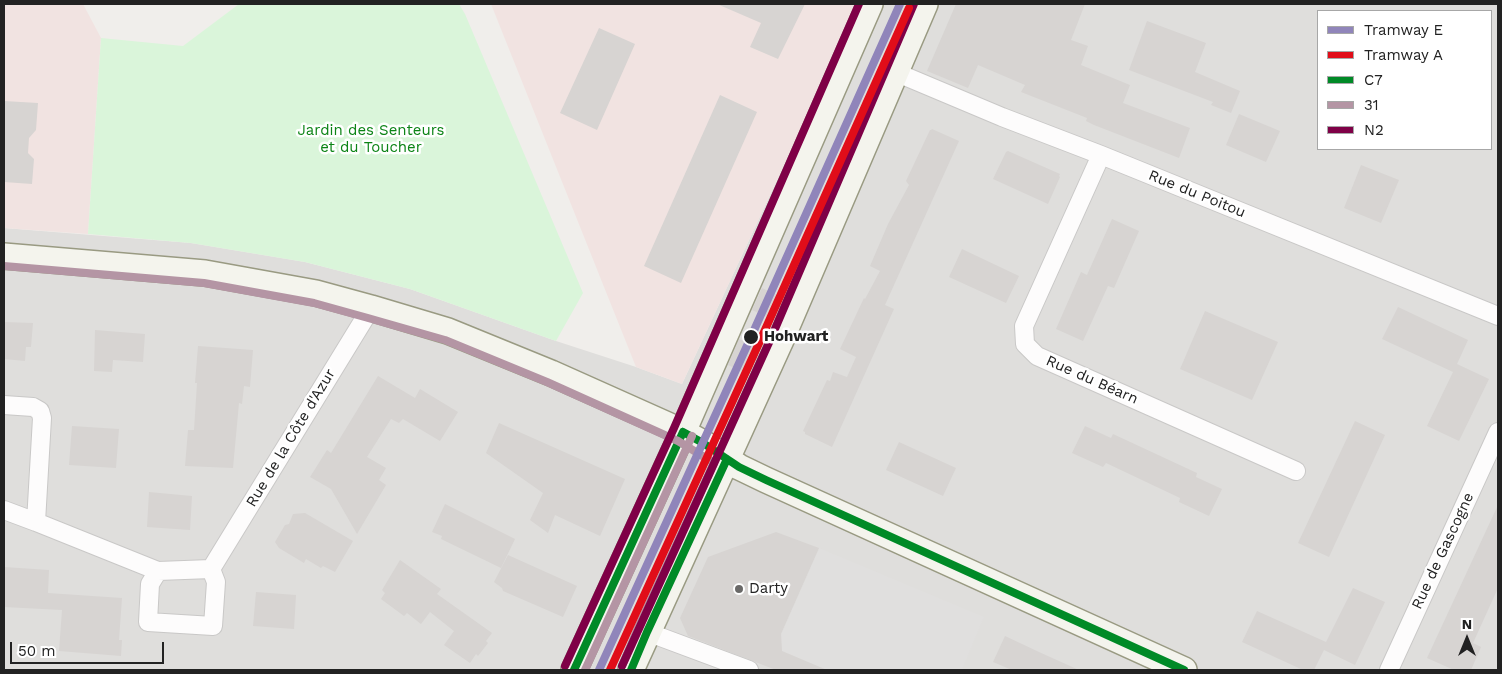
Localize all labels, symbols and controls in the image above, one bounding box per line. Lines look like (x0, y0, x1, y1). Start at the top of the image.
legend (1317, 10, 1492, 150)
text: Tramway E (1364, 21, 1443, 39)
text: Tramway A (1364, 46, 1443, 64)
text: C7 (1364, 71, 1383, 89)
text: 31 (1364, 96, 1379, 114)
text: N2 (1364, 121, 1384, 139)
park label: Jardin des Senteurs et du Toucher (298, 122, 444, 157)
street label: Rue du Poitou (1146, 166, 1248, 222)
marker: Hohwart (742, 328, 760, 346)
place label: Hohwart (764, 328, 828, 346)
street label: Rue du Béarn (1043, 352, 1141, 408)
street label: Rue de la Côte d'Azur (243, 366, 339, 510)
street label: Rue de Gascogne (1408, 490, 1478, 612)
place label: Darty (749, 580, 788, 598)
marker: Darty (733, 583, 745, 595)
north arrow (1442, 614, 1492, 664)
text: N (1462, 616, 1472, 632)
scale bar (12, 632, 166, 664)
text: 50 m (18, 642, 55, 660)

